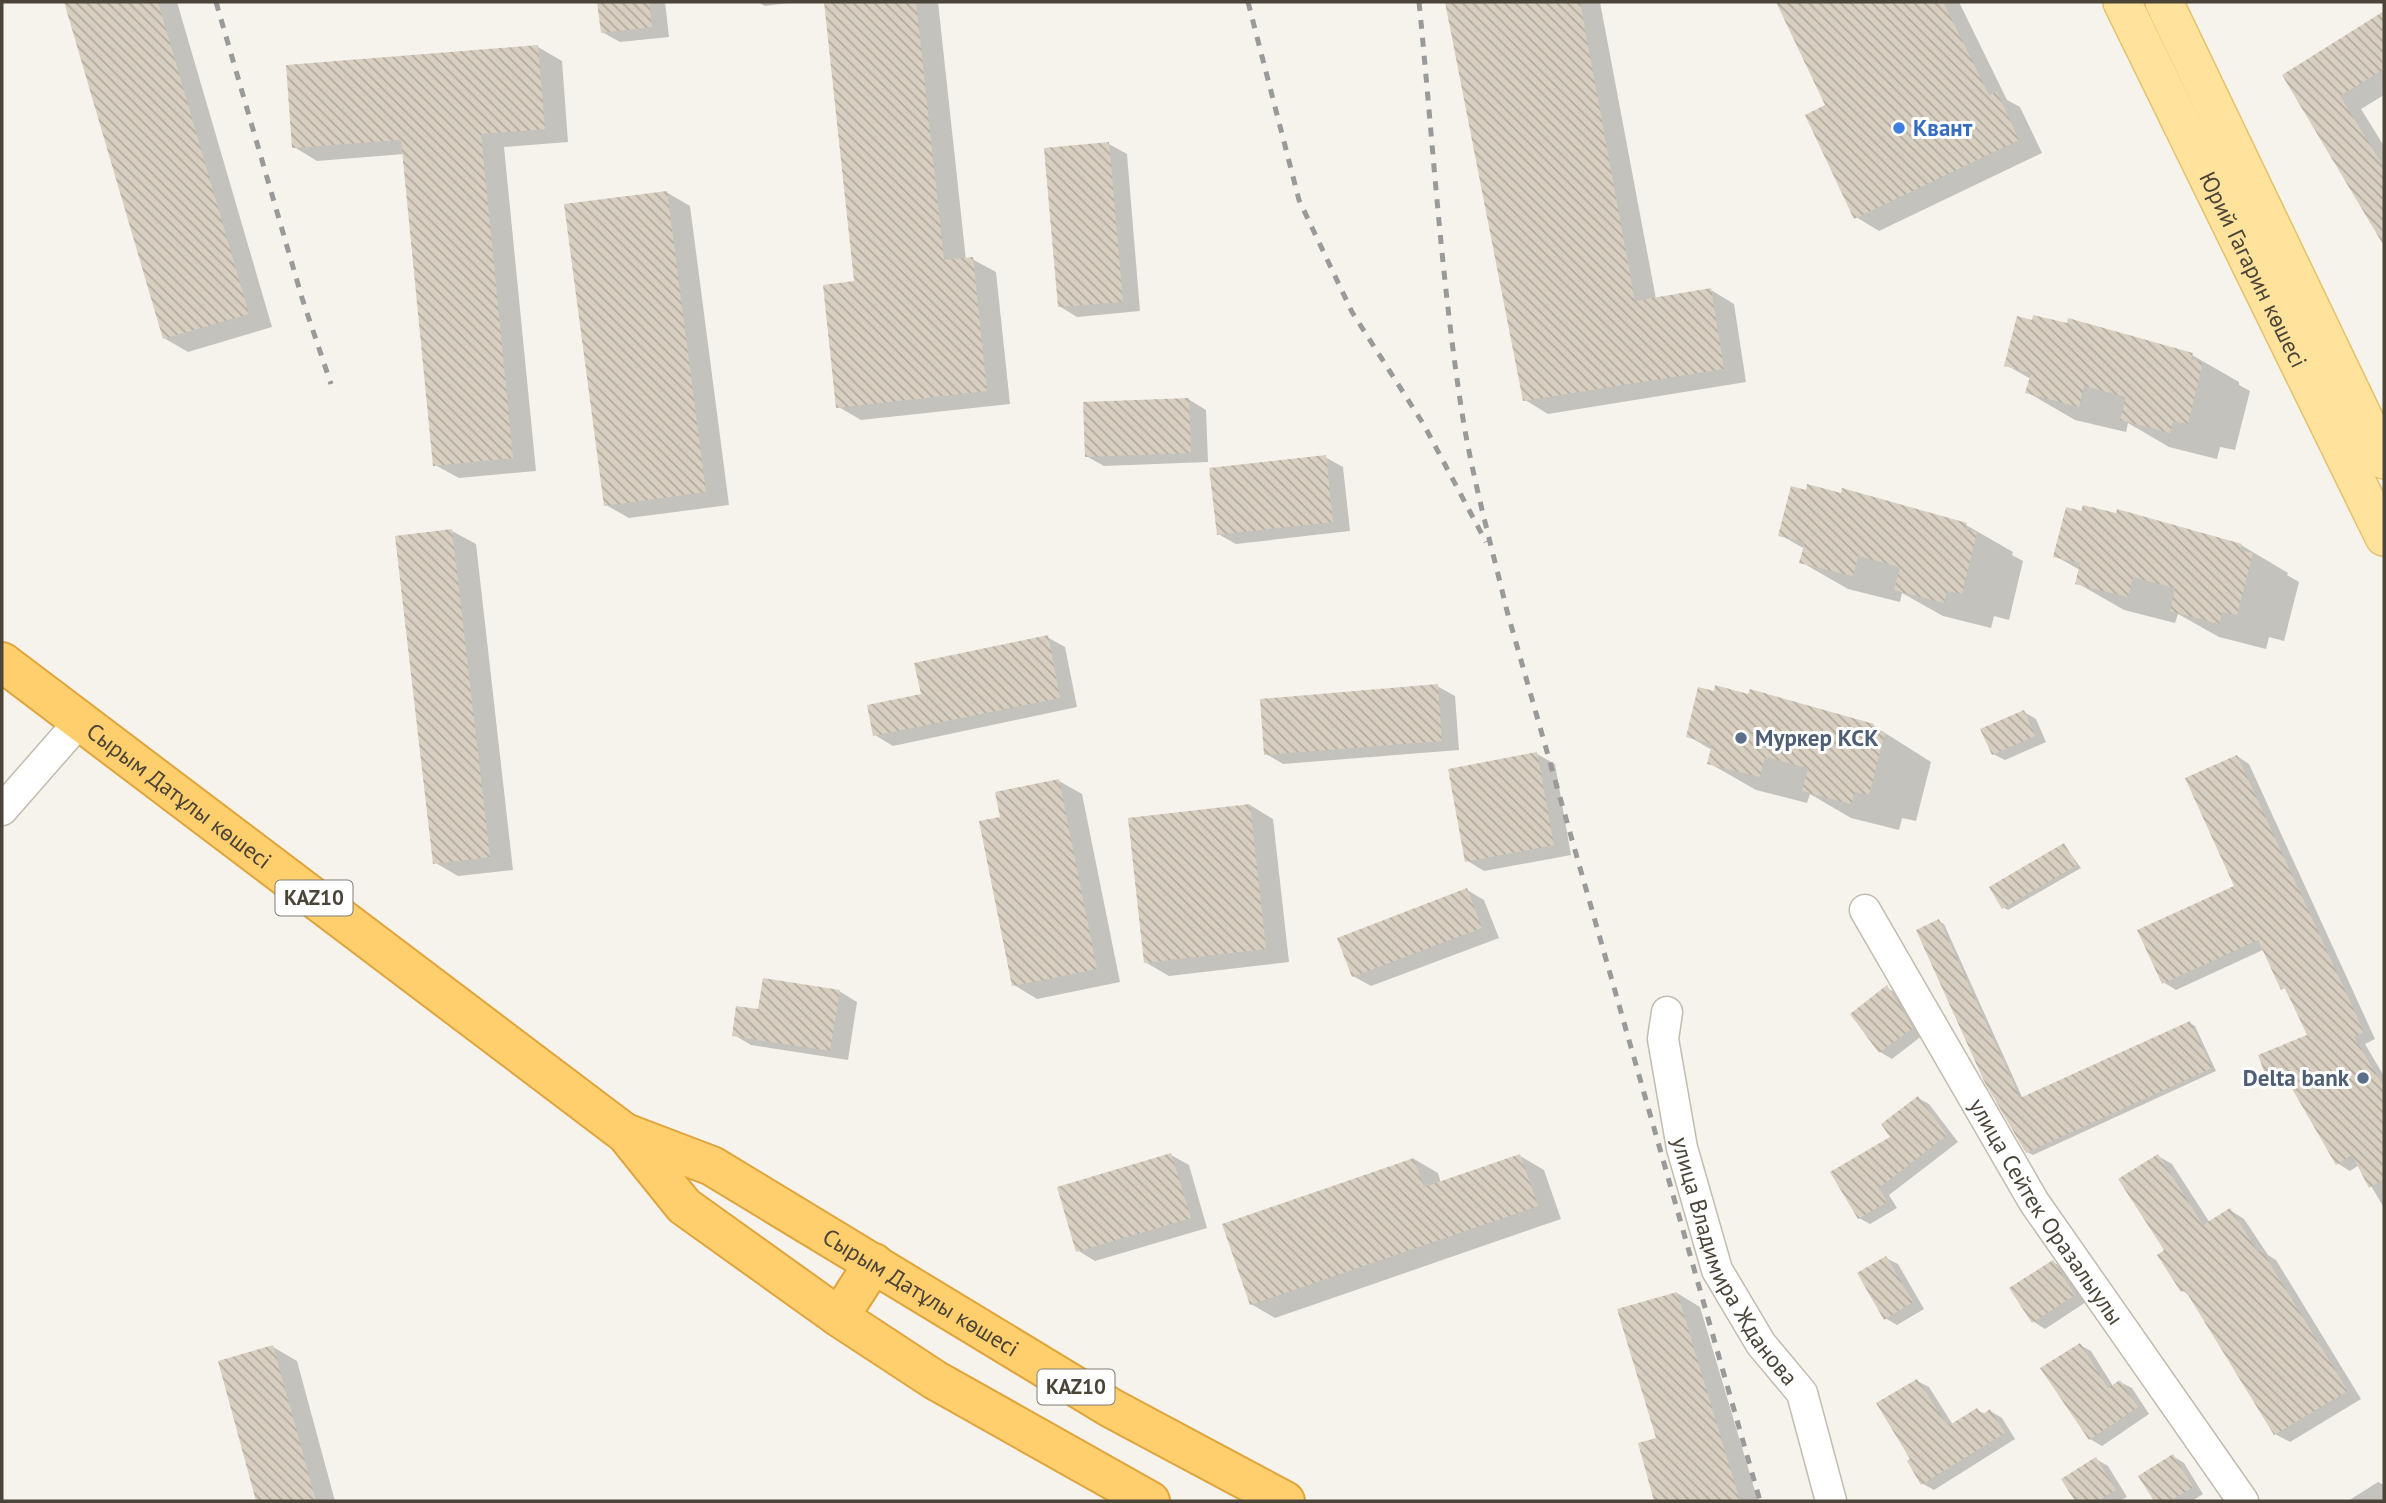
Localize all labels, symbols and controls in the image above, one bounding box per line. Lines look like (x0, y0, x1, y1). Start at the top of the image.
place label: Квант (1913, 113, 1973, 142)
marker: Квант (1891, 120, 1907, 136)
street label: Юрий Гагарин көшесі (2193, 167, 2314, 372)
street label: Сырым Датұлы көшесі (81, 716, 278, 875)
place label: Муркер КСК (1755, 723, 1878, 752)
marker: Муркер КСК (1733, 730, 1749, 746)
road number: KAZ10 (276, 880, 352, 916)
place label: Delta bank (2243, 1063, 2350, 1092)
marker: Delta bank (2355, 1070, 2371, 1086)
street label: улица Сейтек Оразалыулы (1963, 1093, 2130, 1330)
street label: улица Владимира Жданова (1666, 1135, 1805, 1391)
street label: Сырым Датұлы көшесі (818, 1222, 1024, 1363)
road number: KAZ10 (1038, 1370, 1114, 1404)

